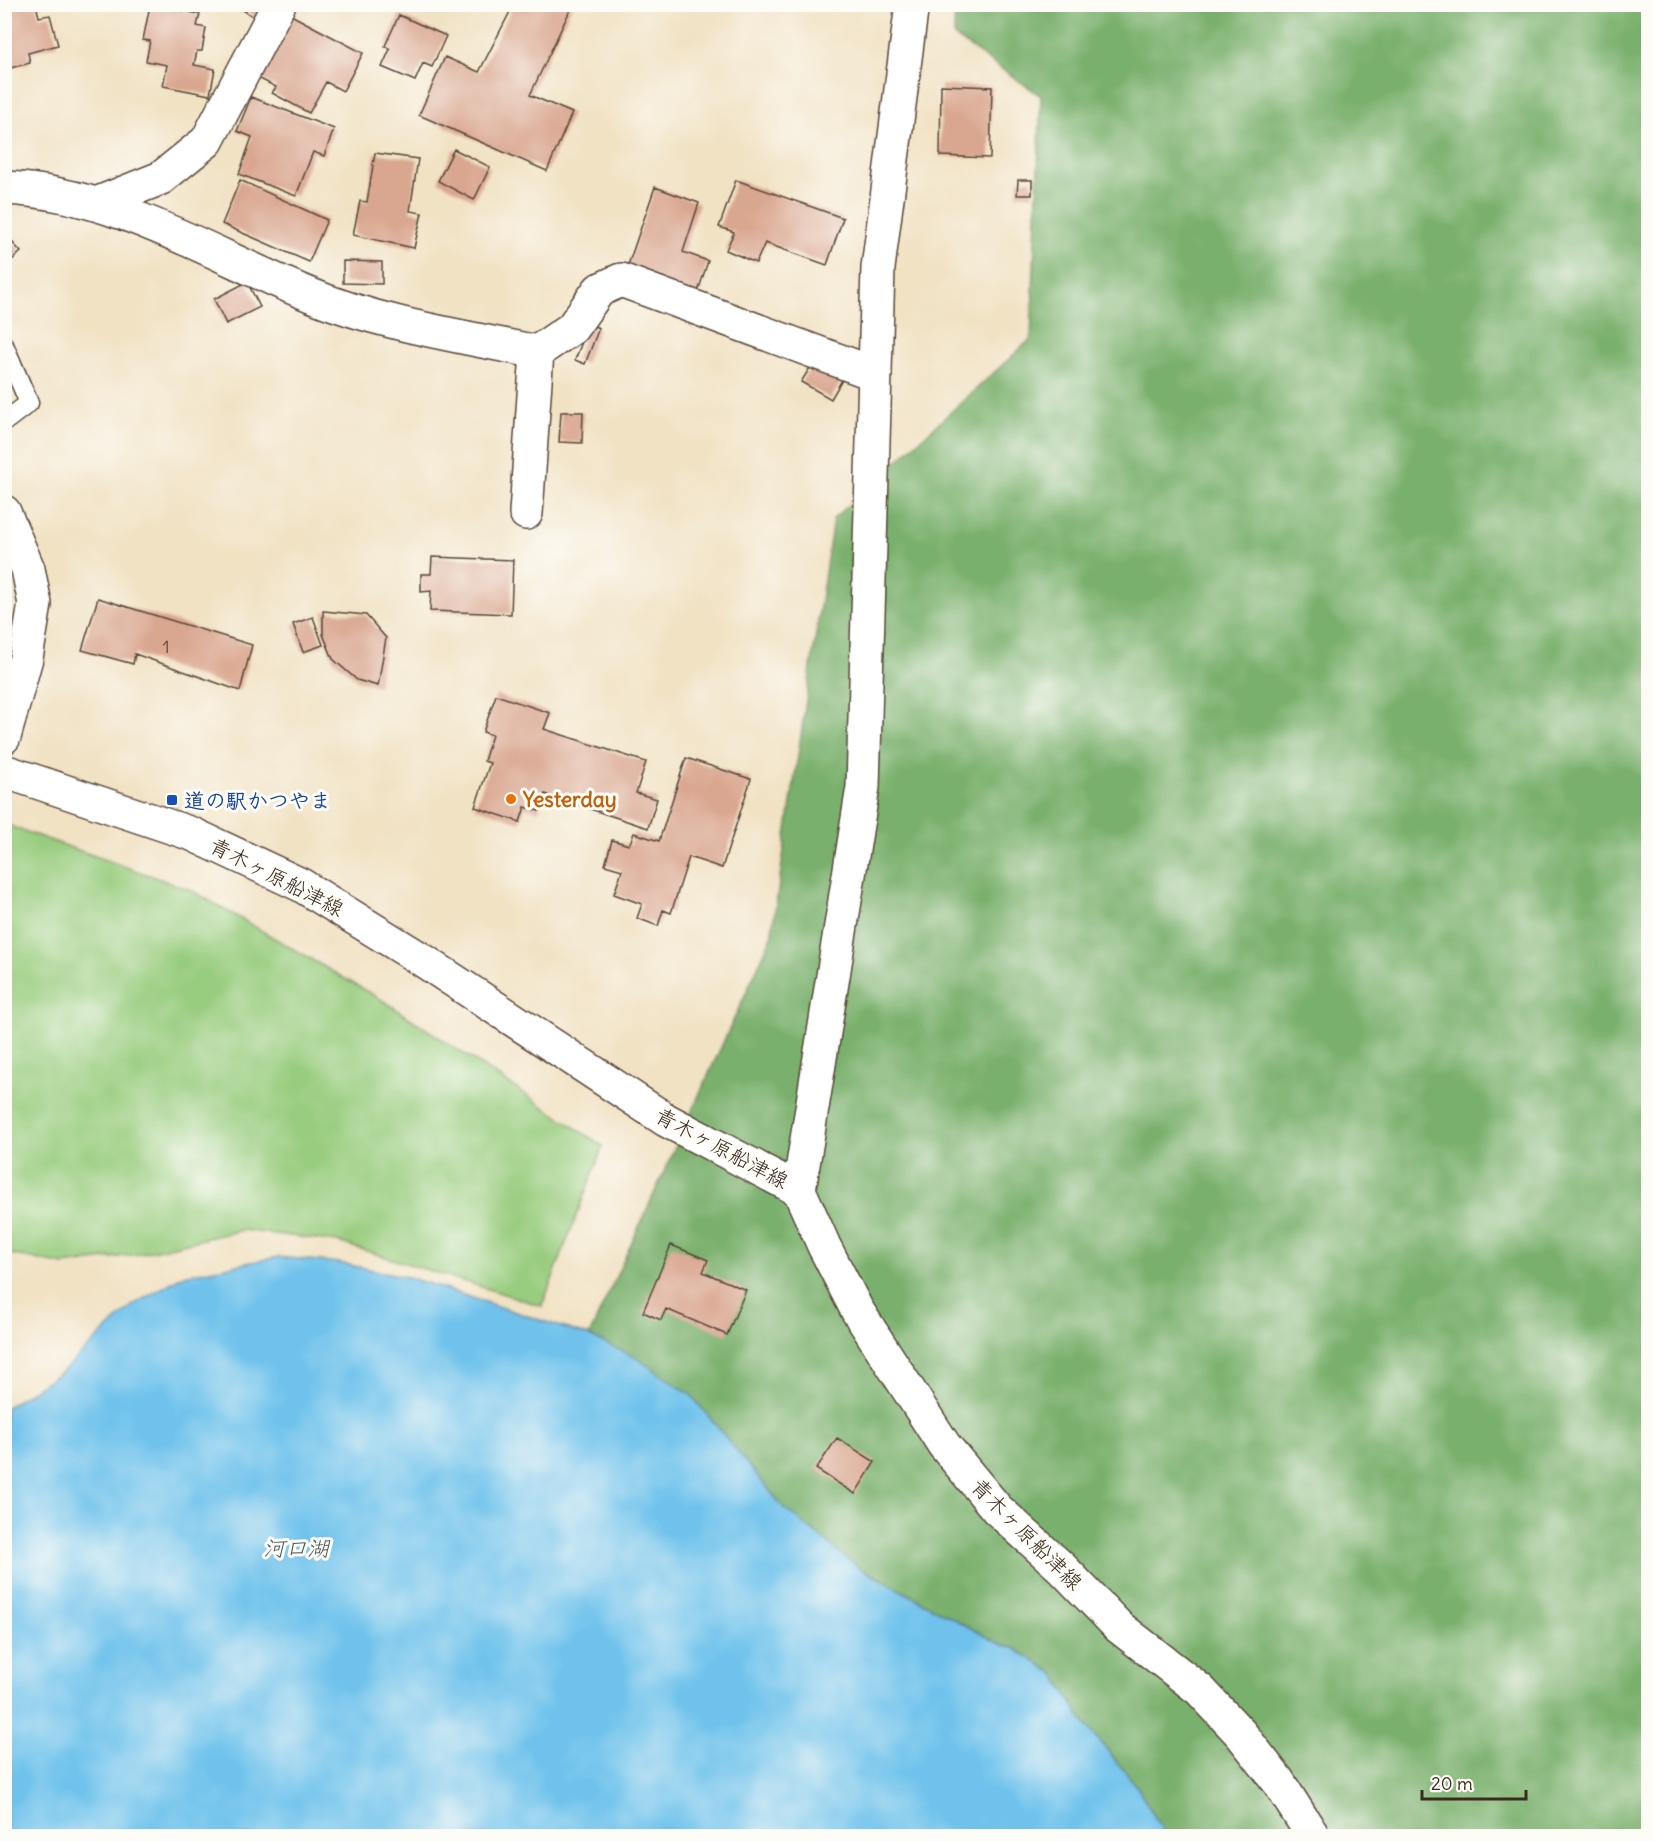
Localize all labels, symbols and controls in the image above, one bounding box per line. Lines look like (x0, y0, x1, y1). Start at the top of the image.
house number: 1 (162, 635, 170, 658)
place label: Yesterday (522, 786, 617, 813)
place label: 道の駅かつやま (184, 787, 331, 814)
marker: Yesterday (504, 792, 518, 806)
marker: 道の駅かつやま (165, 793, 179, 807)
street label: 青木ヶ原船津線 (205, 832, 349, 922)
street label: 青木ヶ原船津線 (651, 1102, 793, 1194)
street label: 青木ヶ原船津線 (965, 1472, 1089, 1596)
water label: 河口湖 (263, 1534, 331, 1562)
scale bar (1422, 1763, 1526, 1801)
text: 20 m (1431, 1772, 1473, 1795)

